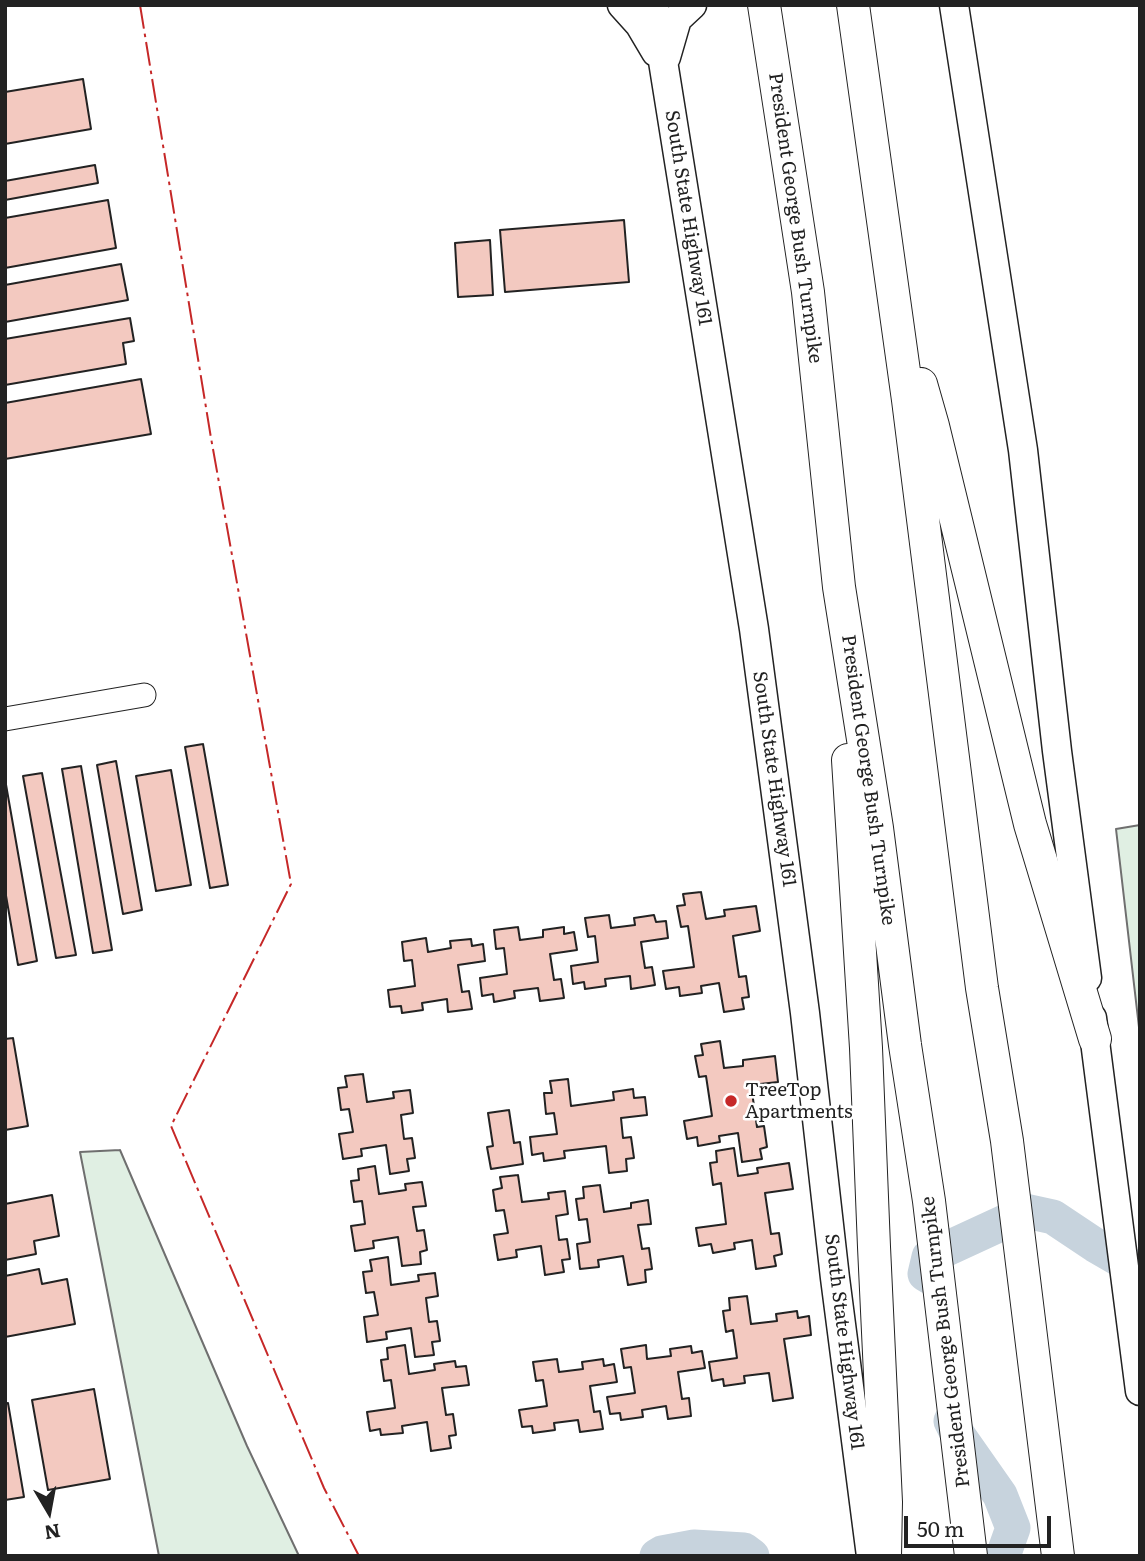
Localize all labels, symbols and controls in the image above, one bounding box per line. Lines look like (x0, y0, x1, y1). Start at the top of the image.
street label: President George Bush Turnpike (763, 71, 827, 365)
street label: South State Highway 161 (660, 109, 716, 327)
street label: President George Bush Turnpike (836, 633, 900, 927)
street label: South State Highway 161 (748, 670, 800, 888)
place label: TreeTop Apartments (745, 1079, 852, 1123)
marker: TreeTop Apartments (723, 1093, 739, 1109)
street label: President George Bush Turnpike (917, 1195, 975, 1489)
street label: South State Highway 161 (819, 1233, 869, 1451)
north arrow (14, 1477, 84, 1547)
scale bar (907, 1502, 1054, 1546)
text: 50 m (917, 1512, 964, 1543)
text: N (42, 1518, 63, 1548)

